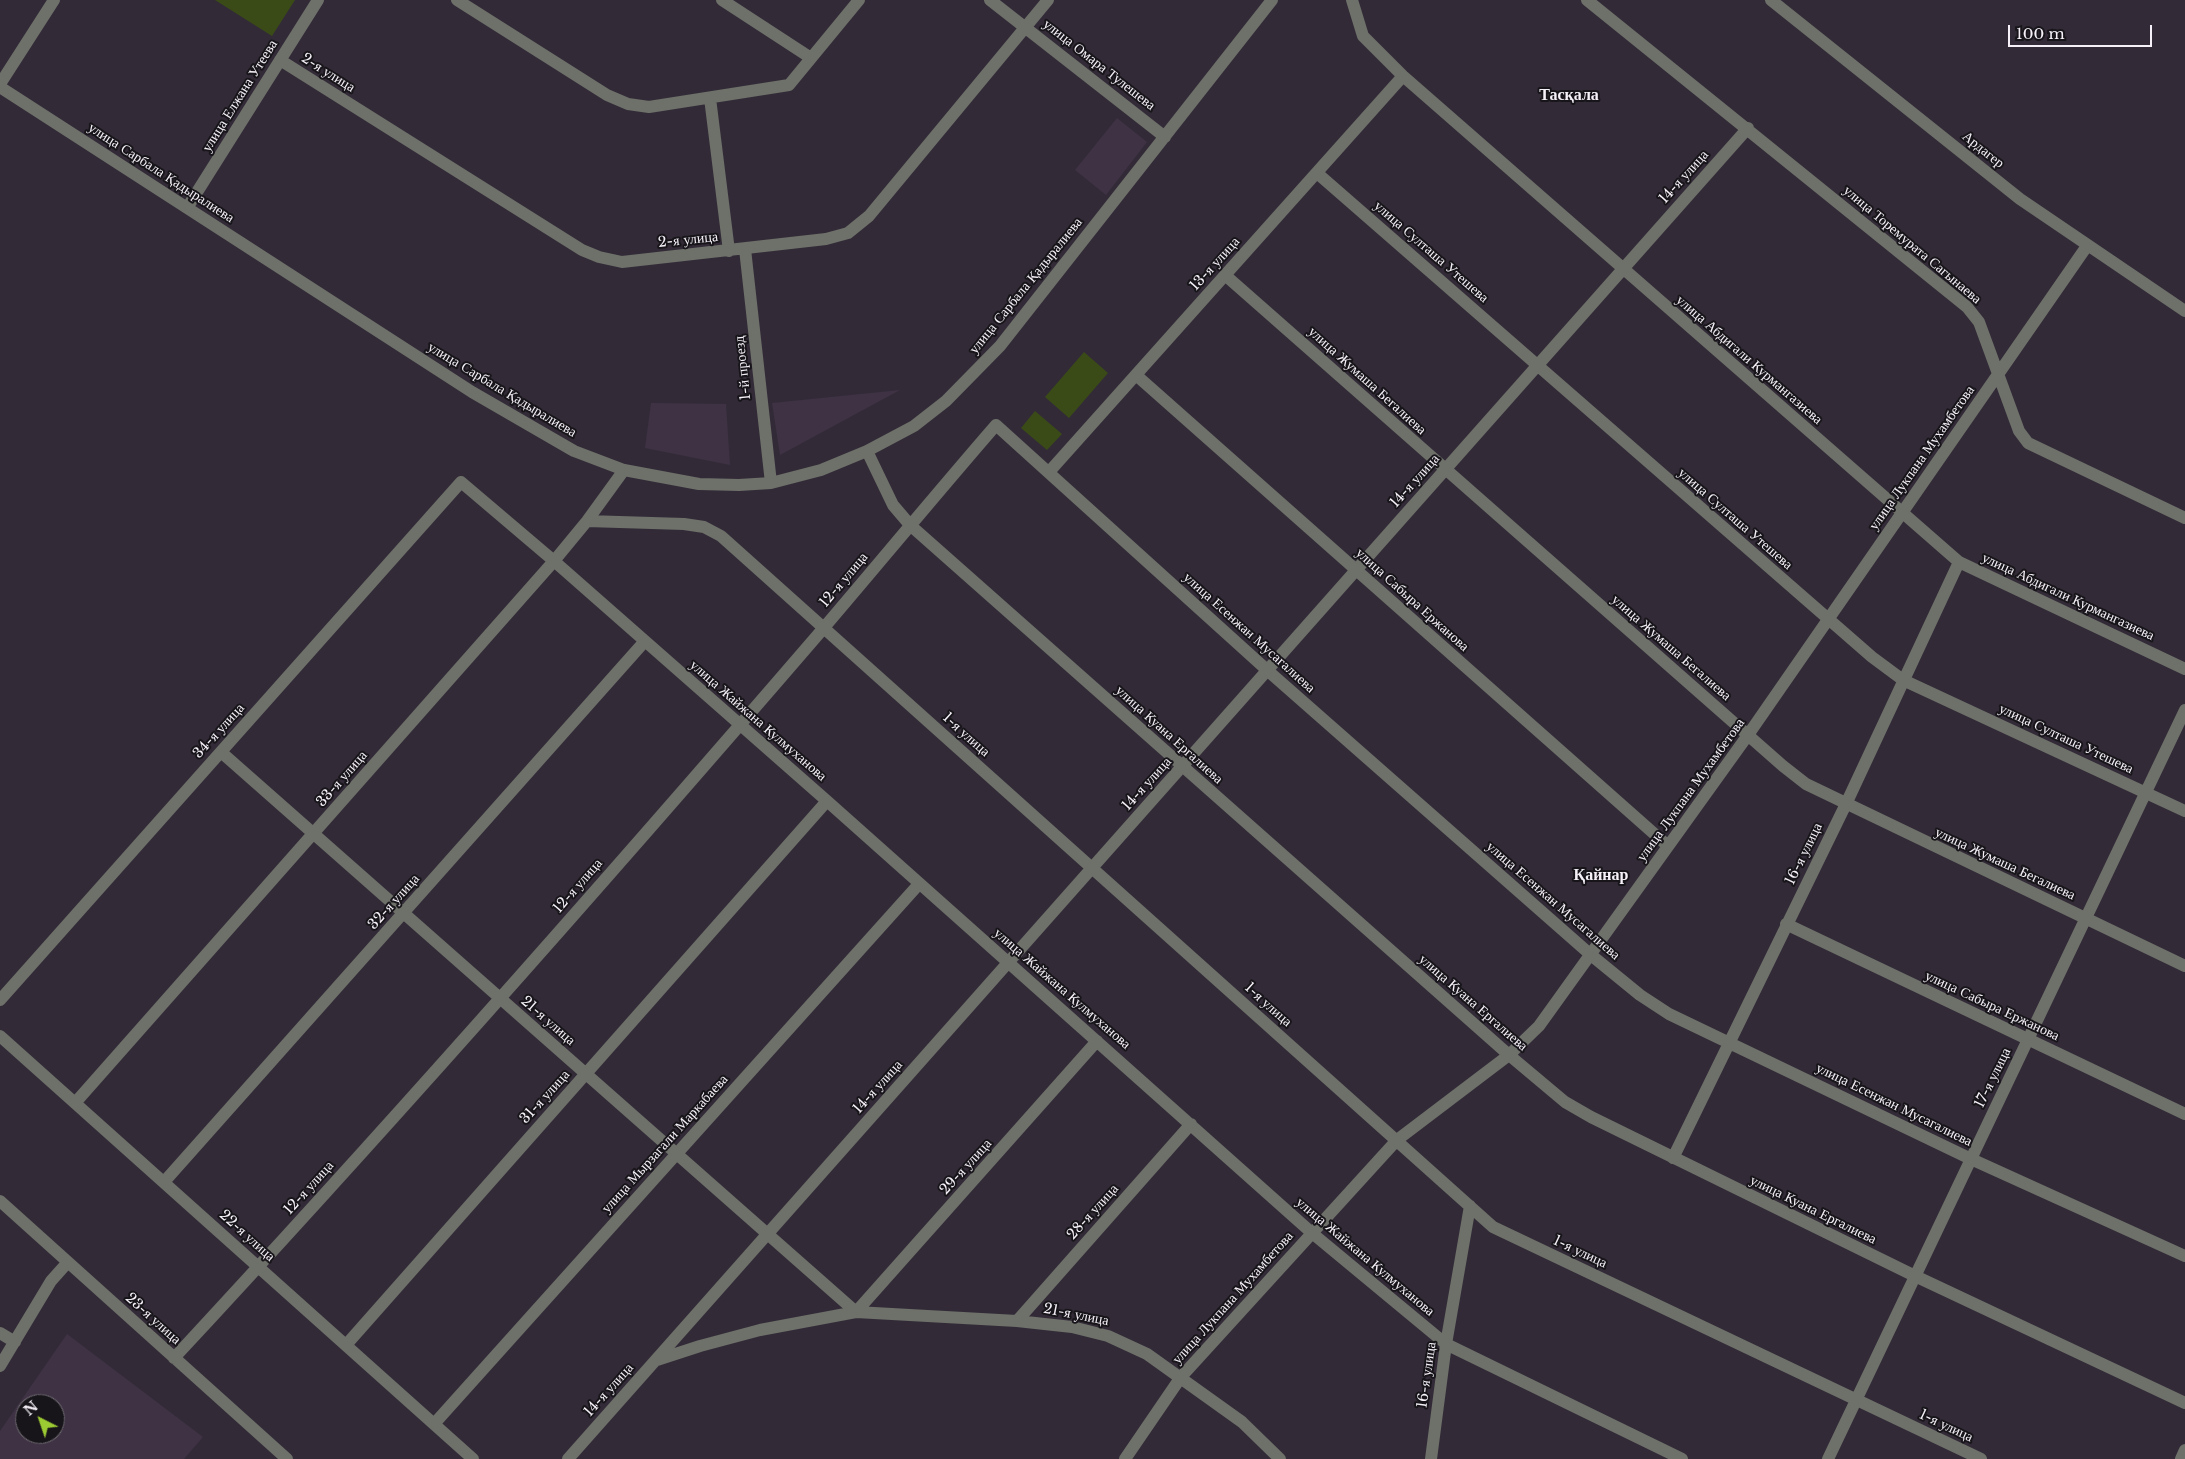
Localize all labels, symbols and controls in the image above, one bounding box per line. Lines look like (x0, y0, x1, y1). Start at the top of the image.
scale bar (2010, 15, 2154, 47)
street label: улица Омара Тулешева (1039, 16, 1159, 114)
text: 100 m (2016, 24, 2065, 43)
street label: улица Елжана Утеева (199, 37, 281, 155)
street label: 2-я улица (298, 50, 358, 96)
district label: Тасқала (1539, 85, 1599, 105)
street label: улица Сарбала Қадыралиева (85, 120, 237, 226)
street label: Ардагер (1959, 128, 2007, 172)
street label: 14-я улица (1656, 147, 1712, 207)
street label: улица Торемурата Сагынаева (1840, 182, 1984, 308)
street label: улица Султаша Утешева (1370, 198, 1492, 306)
street label: улица Сарбала Қадыралиева (966, 214, 1086, 358)
street label: 2-я улица (657, 229, 719, 251)
street label: 13-я улица (1187, 234, 1243, 294)
street label: улица Абдигали Курмангазиева (1672, 292, 1826, 428)
street label: улица Жумаша Бегалиева (1305, 324, 1429, 438)
street label: 1-й проезд (731, 335, 755, 401)
street label: улица Сарбала Қадыралиева (425, 339, 579, 441)
street label: улица Лукпана Мухамбетова (1866, 382, 1978, 534)
street label: 14-я улица (1387, 451, 1443, 511)
street label: улица Султаша Утешева (1674, 465, 1796, 573)
street label: улица Сабыра Ержанова (1352, 545, 1472, 655)
street label: 12-я улица (816, 549, 872, 611)
street label: улица Абдигали Курмангазиева (1979, 550, 2157, 644)
street label: улица Есенжан Мусагалиева (1180, 569, 1318, 697)
street label: улица Жумаша Бегалиева (1608, 591, 1734, 705)
street label: улица Жайжана Кулмуханова (686, 657, 830, 785)
street label: улица Куана Ергалиева (1112, 682, 1226, 788)
street label: 34-я улица (190, 700, 248, 762)
street label: улица Султаша Утешева (1996, 700, 2136, 778)
street label: 1-я улица (939, 709, 993, 761)
street label: улица Лукпана Мухамбетова (1633, 715, 1749, 865)
street label: 33-я улица (313, 748, 371, 810)
street label: 14-я улица (1119, 754, 1175, 814)
street label: 16-я улица (1782, 820, 1826, 888)
street label: улица Жумаша Бегалиева (1932, 824, 2078, 904)
street label: улица Есенжан Мусагалиева (1483, 838, 1623, 964)
street label: 12-я улица (550, 855, 606, 917)
district label: Қайнар (1574, 865, 1628, 885)
street label: 32-я улица (365, 871, 423, 933)
street label: улица Жайжана Кулмуханова (990, 925, 1134, 1053)
street label: улица Куана Ергалиева (1415, 951, 1531, 1055)
street label: улица Сабыра Ержанова (1922, 967, 2062, 1045)
street label: 1-я улица (1241, 979, 1295, 1031)
street label: 21-я улица (517, 993, 579, 1049)
street label: 17-я улица (1971, 1045, 2015, 1111)
street label: 14-я улица (850, 1057, 906, 1117)
street label: улица Есенжан Мусагалиева (1813, 1060, 1975, 1150)
street label: 31-я улица (517, 1067, 573, 1127)
street label: улица Мырзагали Маркабаева (598, 1071, 732, 1217)
street label: 29-я улица (937, 1136, 995, 1198)
street label: 12-я улица (281, 1158, 337, 1218)
street label: улица Куана Ергалиева (1747, 1172, 1879, 1248)
street label: 28-я улица (1064, 1181, 1122, 1243)
street label: улица Жайжана Кулмуханова (1292, 1194, 1438, 1320)
street label: 22-я улица (216, 1207, 278, 1265)
street label: улица Лукпана Мухамбетова (1169, 1228, 1297, 1368)
street label: 1-я улица (1550, 1232, 1610, 1272)
street label: 23-я улица (122, 1290, 184, 1348)
street label: 21-я улица (1042, 1300, 1110, 1330)
street label: 16-я улица (1414, 1341, 1440, 1409)
street label: 14-я улица (581, 1360, 637, 1420)
north arrow (15, 1394, 65, 1444)
text: N (20, 1397, 42, 1420)
street label: 1-я улица (1916, 1406, 1976, 1446)

